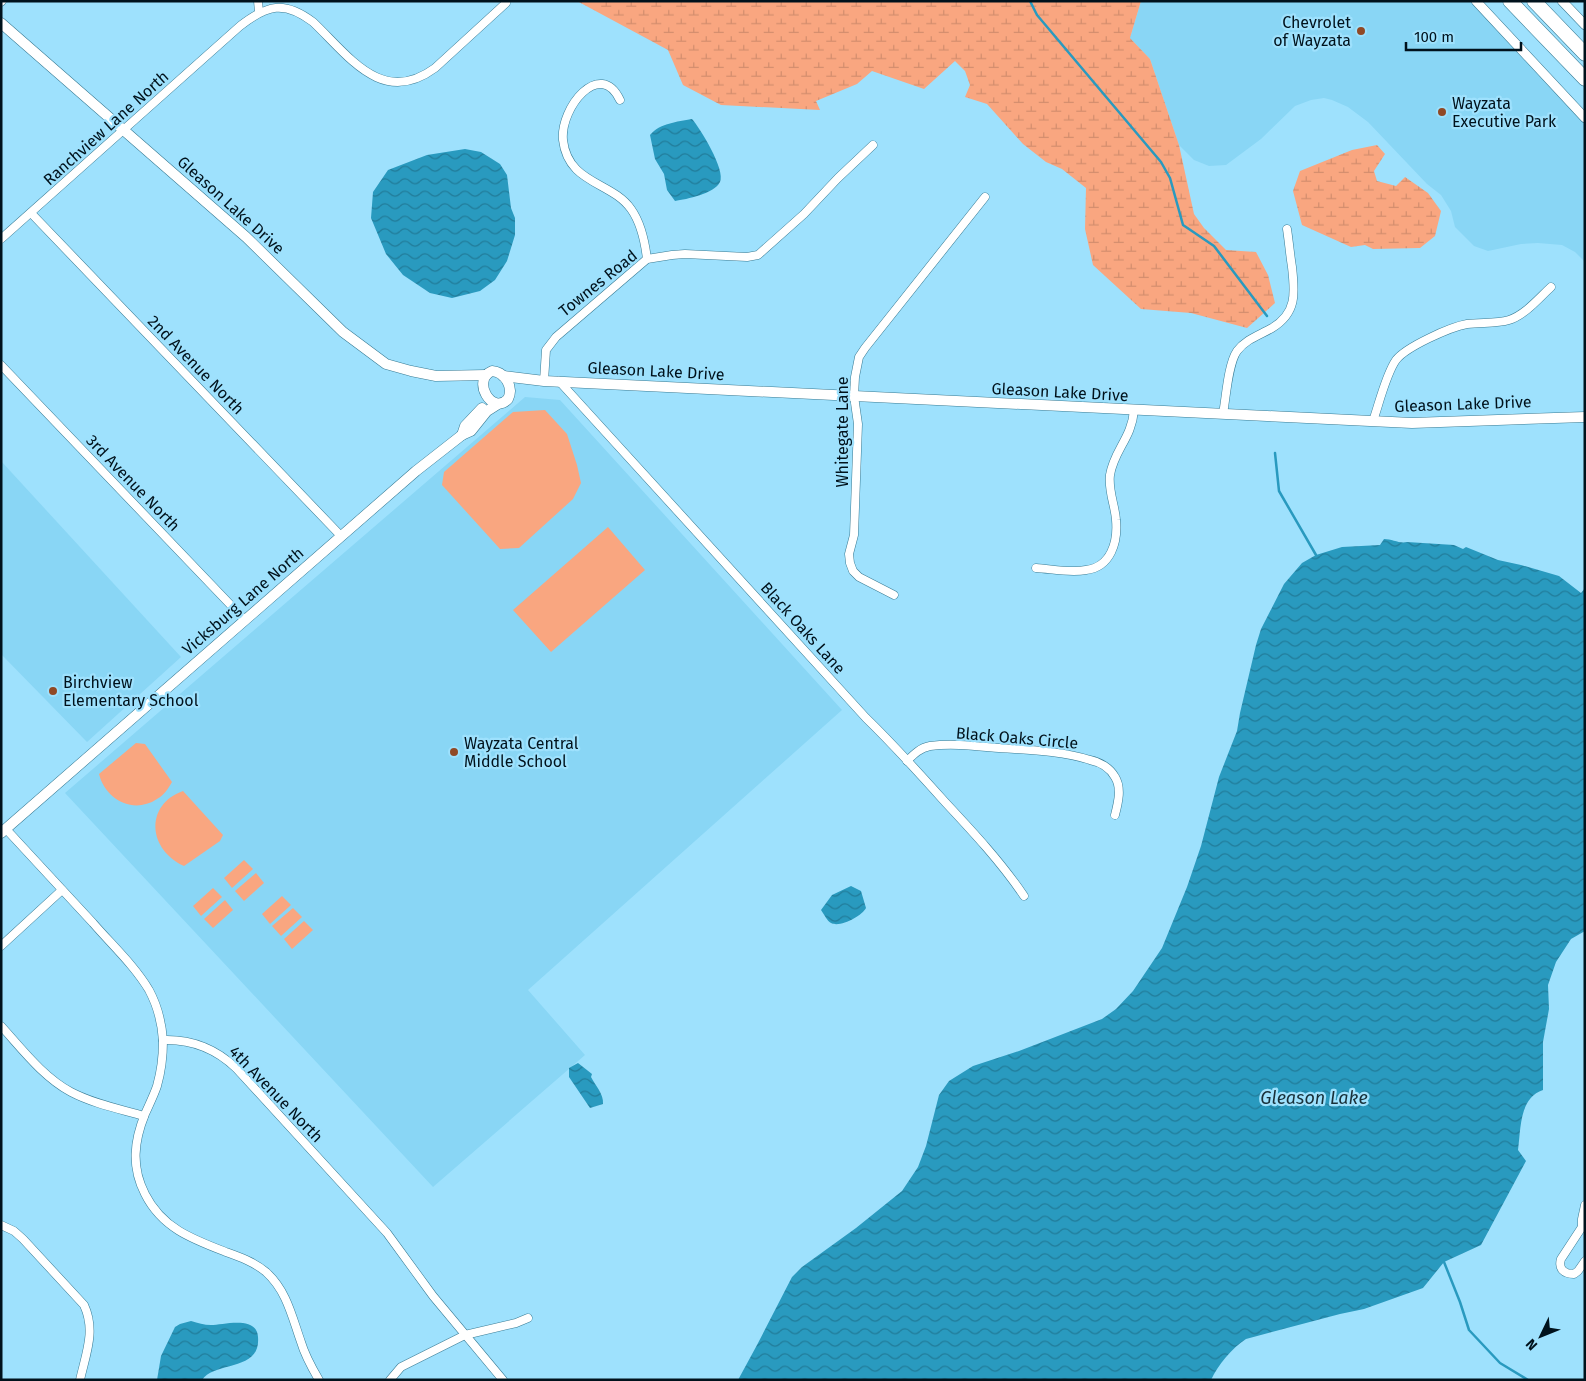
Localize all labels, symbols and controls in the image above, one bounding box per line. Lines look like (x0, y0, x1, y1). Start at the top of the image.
place label: Chevrolet of Wayzata (1273, 13, 1351, 50)
scale bar (1406, 20, 1521, 52)
marker: Chevrolet of Wayzata (1355, 25, 1367, 37)
text: 100 m (1414, 28, 1454, 46)
street label: Ranchview Lane North (40, 67, 172, 189)
place label: Wayzata Executive Park (1452, 94, 1557, 131)
marker: Wayzata Executive Park (1436, 106, 1448, 118)
street label: Gleason Lake Drive (174, 152, 288, 258)
street label: Townes Road (555, 246, 641, 320)
street label: 2nd Avenue North (144, 312, 248, 418)
street label: Gleason Lake Drive (587, 358, 725, 384)
street label: Whitegate Lane (833, 376, 852, 488)
street label: Gleason Lake Drive (991, 379, 1129, 405)
street label: Gleason Lake Drive (1394, 392, 1532, 416)
street label: 3rd Avenue North (82, 431, 184, 535)
street label: Vicksburg Lane North (179, 543, 307, 659)
street label: Black Oaks Lane (757, 578, 849, 678)
place label: Birchview Elementary School (63, 673, 199, 710)
marker: Birchview Elementary School (47, 685, 59, 697)
street label: Black Oaks Circle (955, 723, 1079, 753)
place label: Wayzata Central Middle School (464, 734, 579, 771)
marker: Wayzata Central Middle School (448, 746, 460, 758)
street label: 4th Avenue North (225, 1042, 327, 1146)
water label: Gleason Lake (1260, 1087, 1368, 1109)
north arrow (1516, 1311, 1566, 1361)
text: N (1522, 1335, 1541, 1354)

